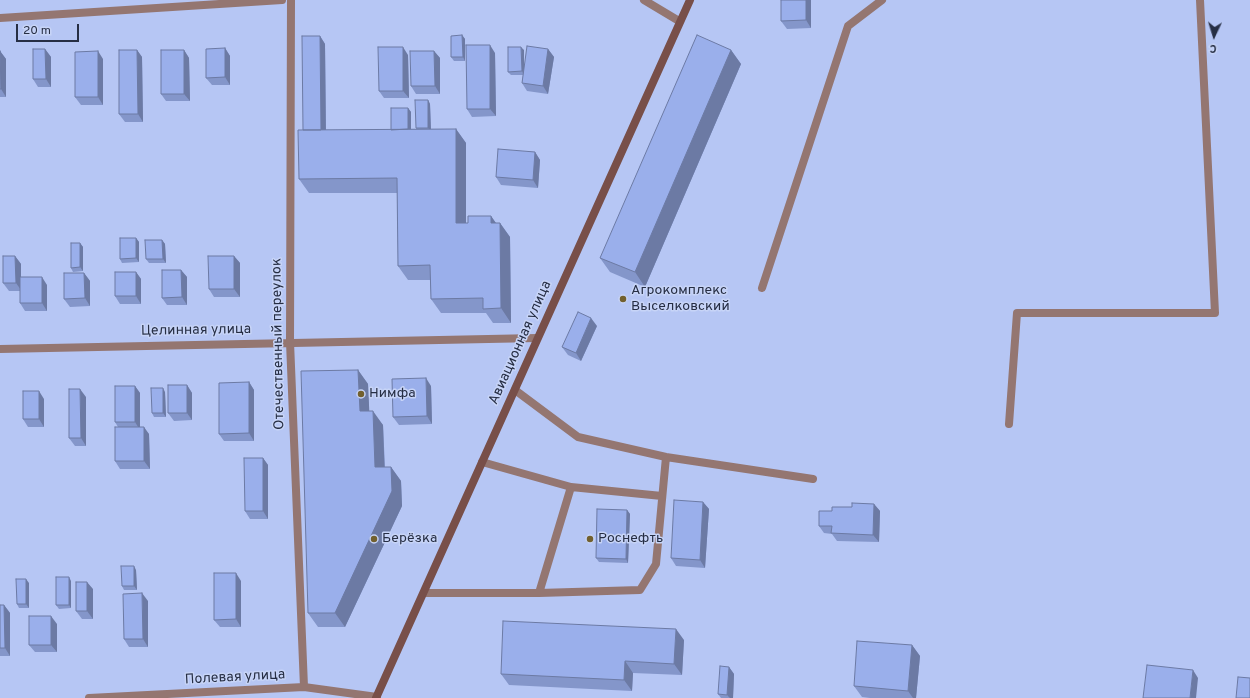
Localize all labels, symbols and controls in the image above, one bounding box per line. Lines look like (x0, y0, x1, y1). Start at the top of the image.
scale bar (18, 16, 81, 42)
north arrow (1194, 16, 1234, 56)
text: 20 m (23, 23, 51, 39)
text: С (1209, 41, 1217, 55)
street label: Отечественный переулок (269, 258, 289, 430)
street label: Авиационная улица (486, 279, 556, 407)
place label: Агрокомплекс Выселковский (631, 283, 730, 316)
marker: Агрокомплекс Выселковский (618, 294, 628, 304)
street label: Целинная улица (141, 322, 251, 340)
place label: Нимфа (369, 386, 416, 402)
marker: Нимфа (356, 389, 366, 399)
place label: Берёзка (382, 531, 437, 547)
place label: Роснефть (598, 531, 663, 547)
marker: Берёзка (369, 534, 379, 544)
marker: Роснефть (585, 534, 595, 544)
street label: Полевая улица (184, 667, 286, 689)

